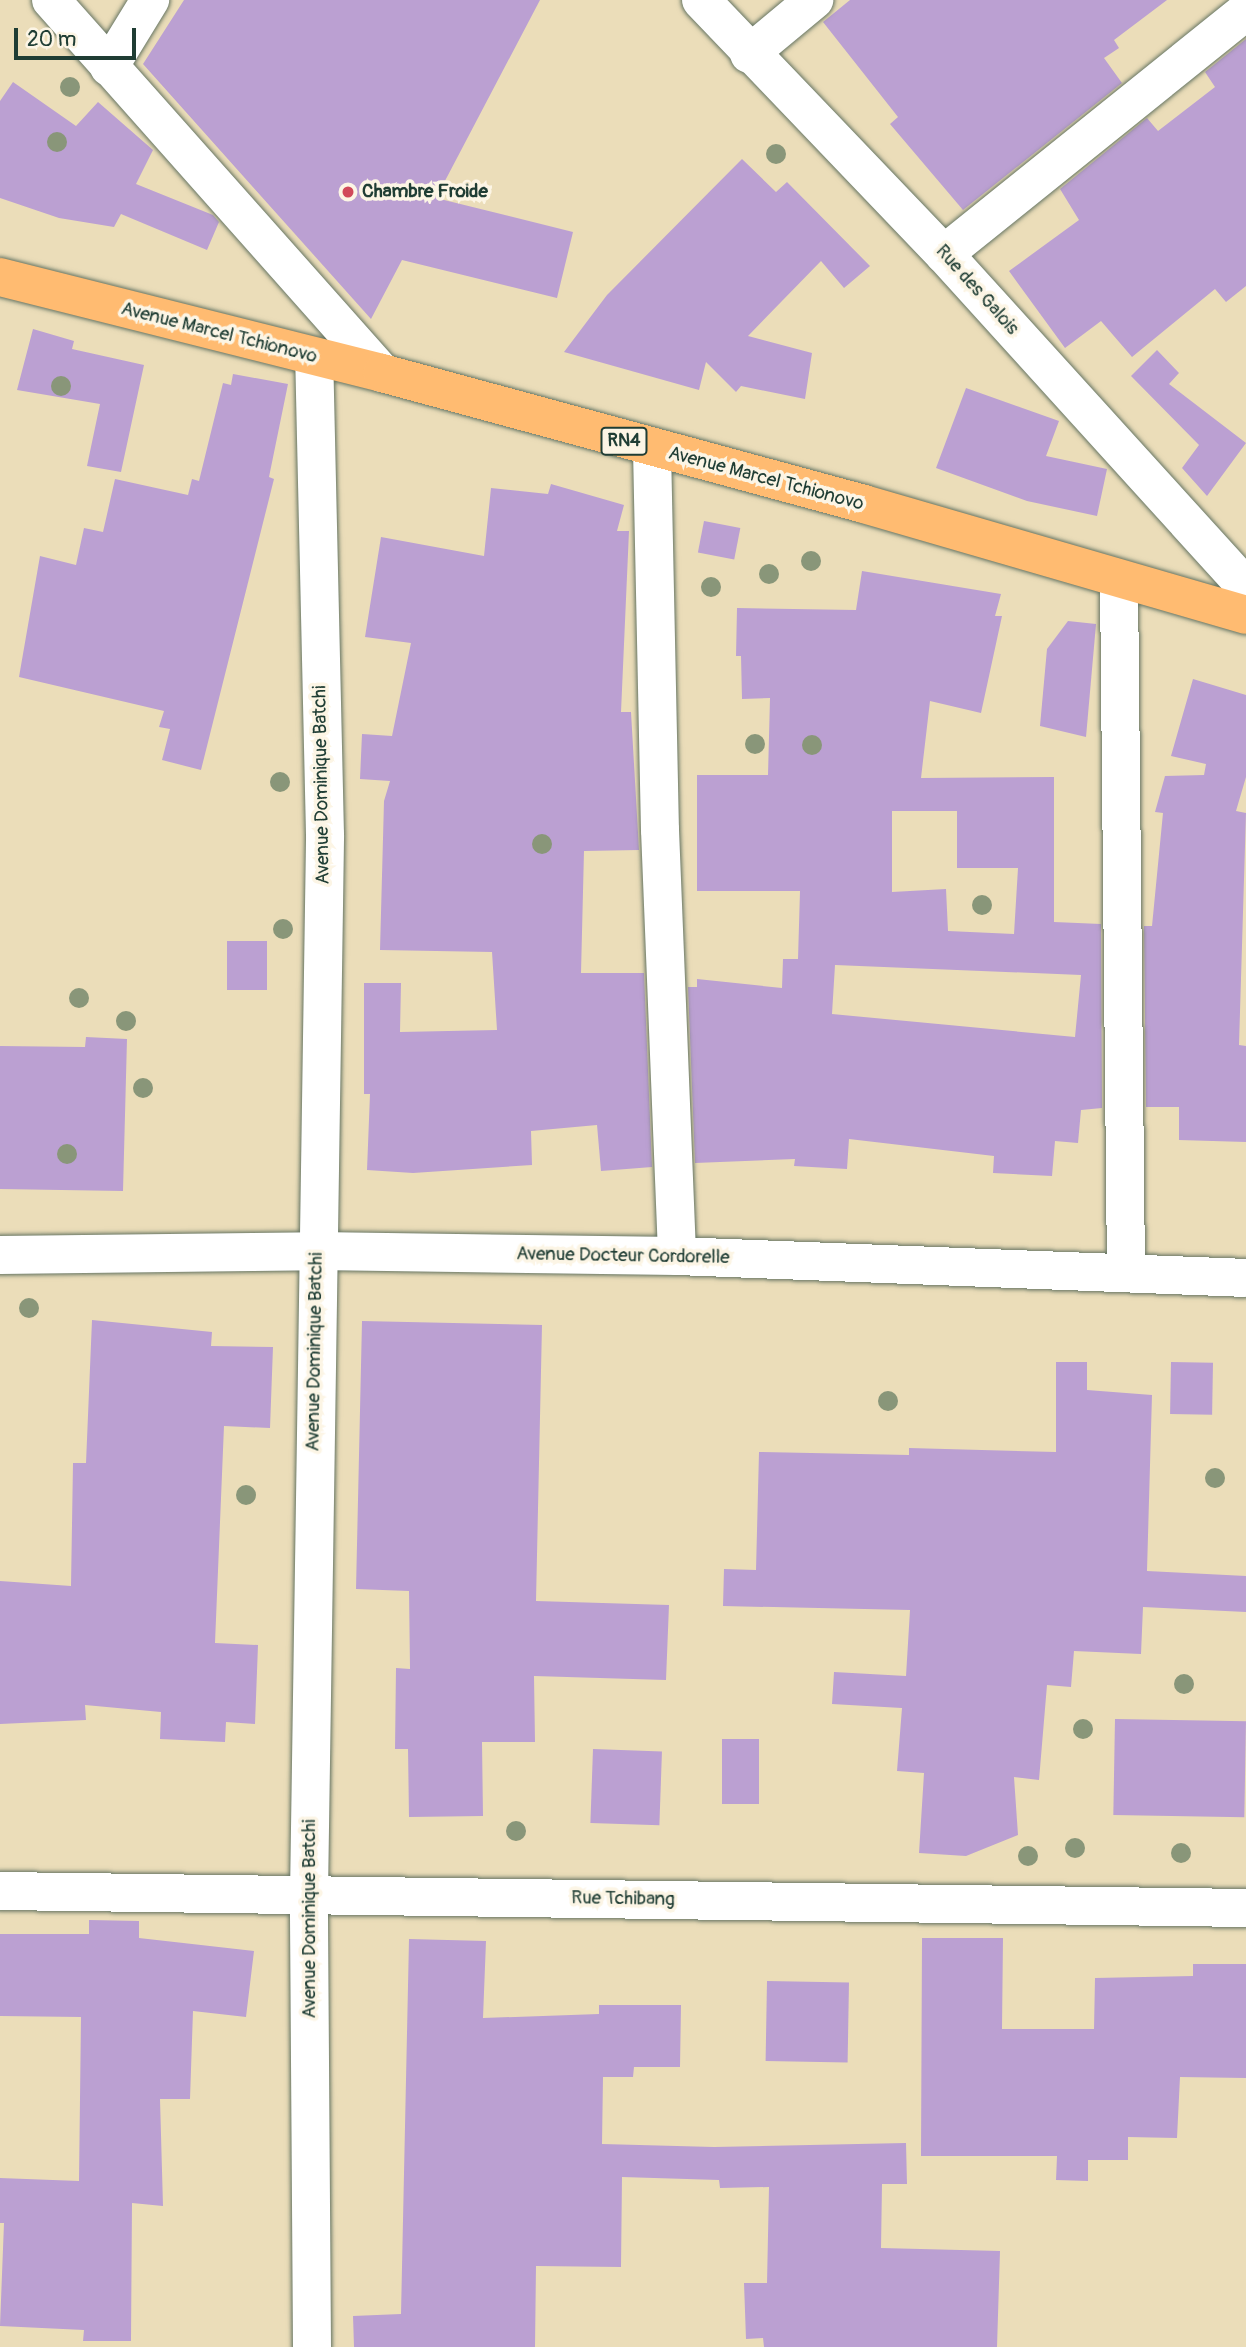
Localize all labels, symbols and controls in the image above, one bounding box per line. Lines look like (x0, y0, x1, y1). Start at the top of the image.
scale bar (18, 14, 140, 58)
text: 20 m (27, 26, 76, 53)
place label: Chambre Froide (362, 181, 488, 203)
marker: Chambre Froide (340, 184, 356, 200)
street label: Rue des Galois (931, 240, 1023, 340)
street label: Avenue Marcel Tchionovo (119, 298, 319, 368)
road number: RN4 (600, 426, 648, 456)
street label: Avenue Marcel Tchionovo (666, 442, 866, 516)
street label: Avenue Dominique Batchi (309, 685, 335, 885)
street label: Avenue Docteur Cordorelle (516, 1243, 730, 1269)
street label: Avenue Dominique Batchi (302, 1252, 328, 1452)
street label: Avenue Dominique Batchi (299, 1819, 321, 2019)
street label: Rue Tchibang (571, 1887, 675, 1911)

